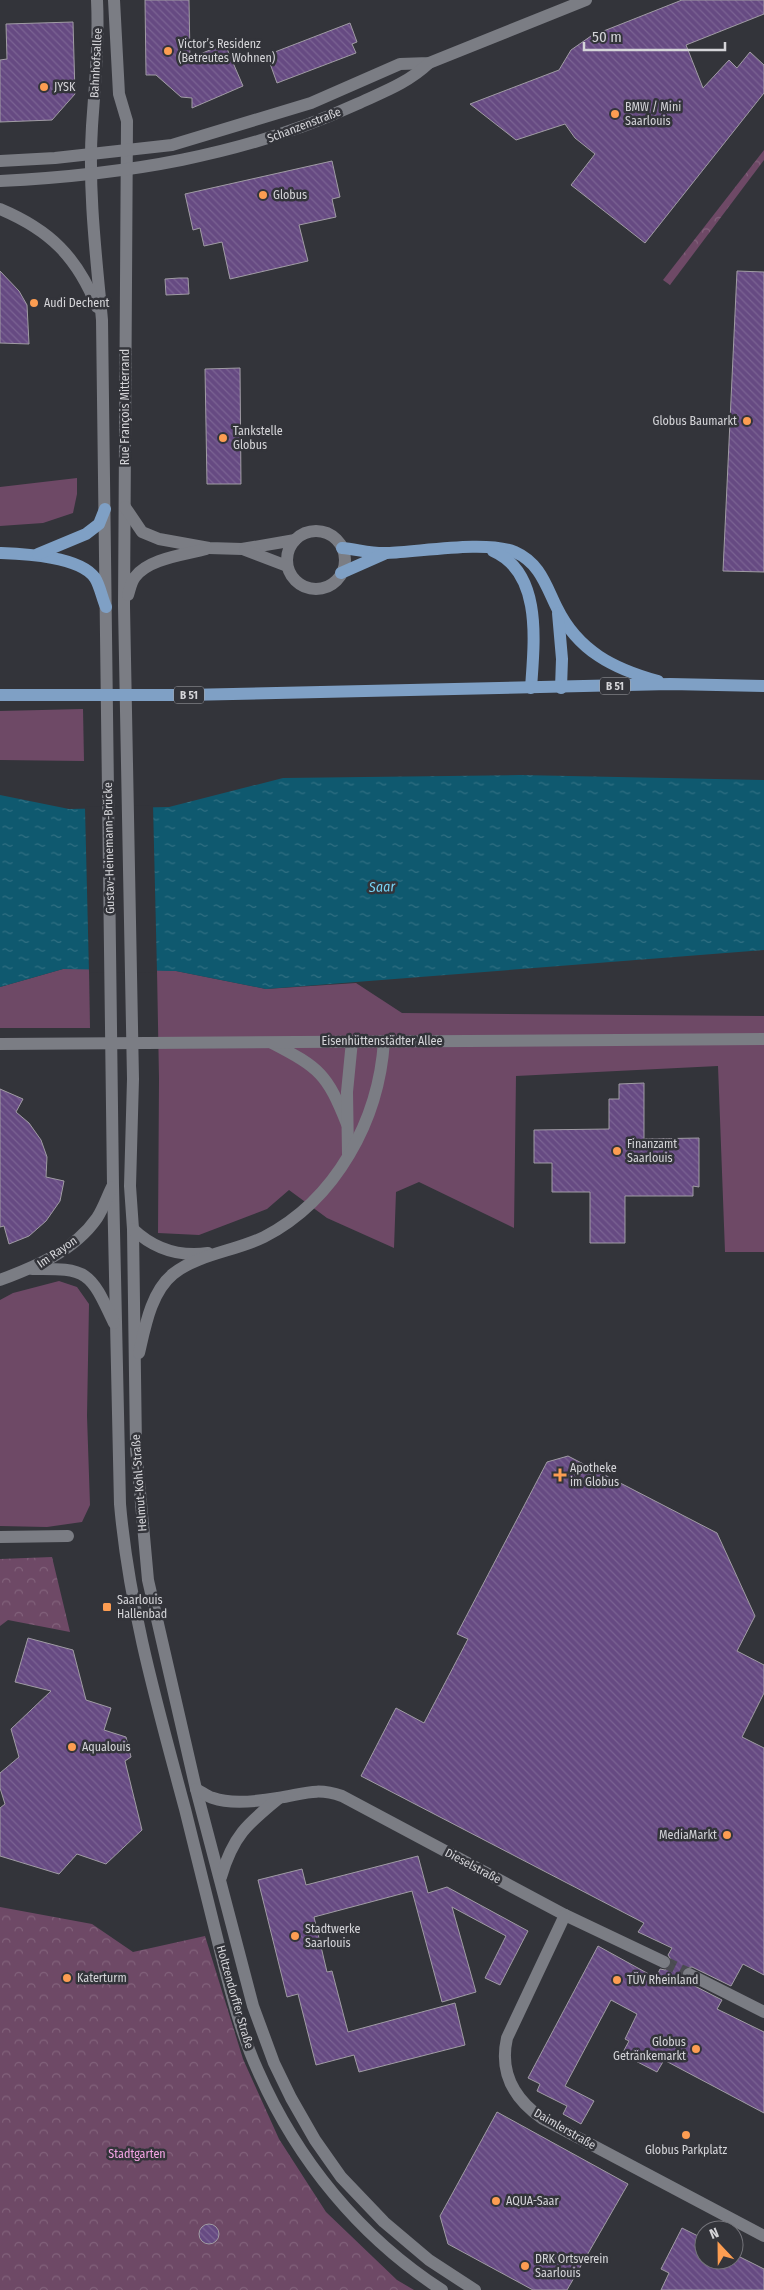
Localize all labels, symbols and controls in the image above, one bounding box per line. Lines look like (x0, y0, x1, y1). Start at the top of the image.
scale bar (584, 20, 725, 52)
street label: Bahnhofsallee (87, 27, 105, 98)
text: 50 m (592, 28, 622, 46)
place label: Victor’s Residenz (Betreutes Wohnen) (178, 37, 276, 65)
marker: Victor’s Residenz (Betreutes Wohnen) (162, 45, 174, 57)
place label: JYSK (54, 80, 76, 94)
marker: JYSK (38, 81, 50, 93)
place label: BMW / Mini Saarlouis (625, 100, 681, 128)
street label: Schanzenstraße (265, 105, 343, 145)
marker: BMW / Mini Saarlouis (609, 108, 621, 120)
place label: Globus (273, 188, 307, 202)
marker: Globus (257, 189, 269, 201)
place label: Audi Dechent (44, 296, 109, 310)
marker: Audi Dechent (28, 297, 40, 309)
street label: Rue François Mitterrand (118, 349, 132, 465)
place label: Globus Baumarkt (653, 414, 737, 428)
marker: Globus Baumarkt (741, 415, 753, 427)
place label: Tankstelle Globus (233, 424, 283, 452)
marker: Tankstelle Globus (217, 432, 229, 444)
road number: B 51 (600, 678, 630, 694)
road number: B 51 (174, 686, 204, 704)
street label: Gustav-Heinemann-Brücke (101, 782, 117, 914)
water label: Saar (368, 878, 397, 896)
street label: Eisenhüttenstädter Allee (322, 1034, 443, 1048)
place label: Finanzamt Saarlouis (627, 1137, 677, 1165)
marker: Finanzamt Saarlouis (611, 1145, 623, 1157)
street label: Im Rayon (34, 1233, 80, 1271)
street label: Helmut-Kohl-Straße (129, 1434, 149, 1532)
place label: Apotheke im Globus (570, 1461, 619, 1489)
marker: Apotheke im Globus (554, 1469, 566, 1481)
place label: Saarlouis Hallenbad (117, 1593, 167, 1621)
marker: Saarlouis Hallenbad (101, 1601, 113, 1613)
place label: Aqualouis (82, 1740, 131, 1754)
marker: Aqualouis (66, 1741, 78, 1753)
place label: MediaMarkt (659, 1828, 717, 1842)
marker: MediaMarkt (721, 1829, 733, 1841)
street label: Dieselstraße (443, 1845, 503, 1887)
place label: Stadtwerke Saarlouis (305, 1922, 360, 1950)
marker: Stadtwerke Saarlouis (289, 1930, 301, 1942)
street label: Holtzendorffer Straße (214, 1944, 256, 2050)
place label: Katerturm (77, 1971, 127, 1985)
place label: TÜV Rheinland (627, 1971, 698, 1987)
marker: Katerturm (61, 1972, 73, 1984)
marker: TÜV Rheinland (611, 1974, 623, 1986)
place label: Globus Getränkemarkt (613, 2035, 686, 2063)
marker: Globus Getränkemarkt (690, 2043, 702, 2055)
street label: Daimlerstraße (532, 2106, 598, 2152)
marker: Globus Parkplatz (680, 2129, 692, 2141)
place label: Globus Parkplatz (645, 2143, 727, 2157)
park label: Stadtgarten (108, 2147, 166, 2161)
place label: AQUA-Saar (506, 2194, 559, 2208)
marker: AQUA-Saar (490, 2195, 502, 2207)
north arrow (694, 2220, 744, 2270)
text: N (707, 2224, 721, 2243)
place label: DRK Ortsverein Saarlouis (535, 2252, 609, 2280)
marker: DRK Ortsverein Saarlouis (519, 2260, 531, 2272)

